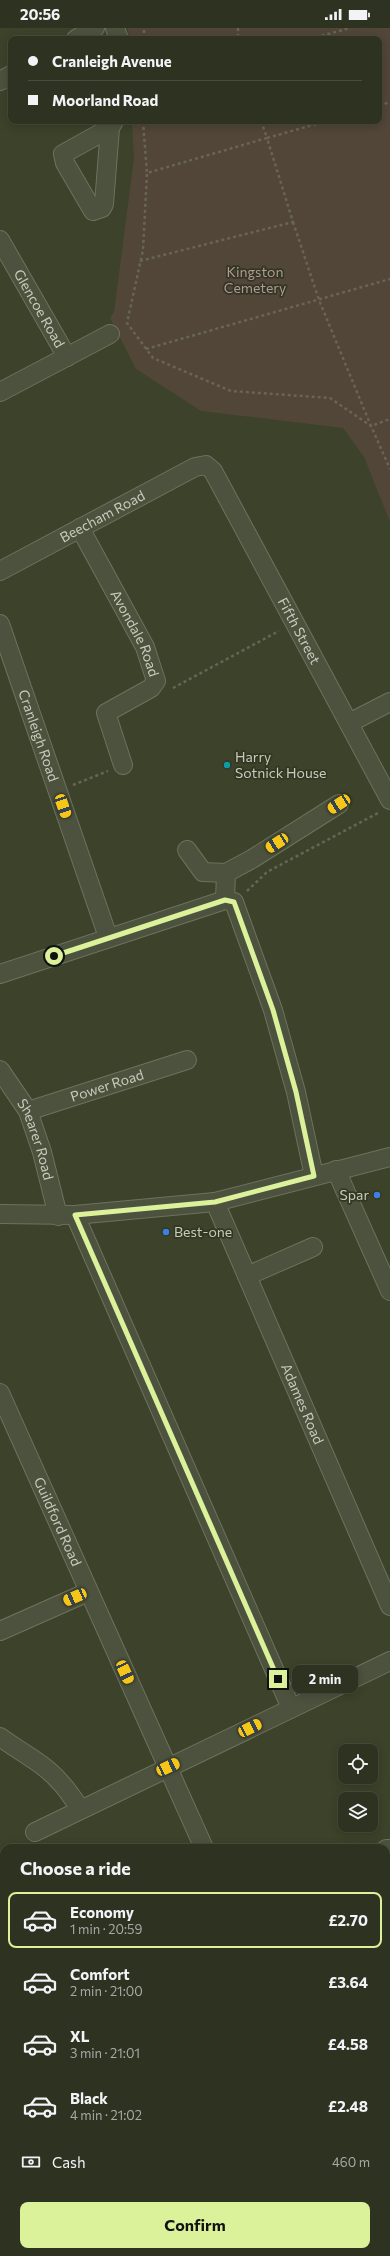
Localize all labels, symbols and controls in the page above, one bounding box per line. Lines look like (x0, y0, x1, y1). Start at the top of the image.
text: 20:56 (20, 5, 60, 23)
text: Cranleigh Avenue (52, 52, 172, 70)
text: Moorland Road (52, 91, 158, 109)
park label: Kingston Cemetery (224, 263, 286, 296)
street label: Glencoe Road (11, 266, 69, 350)
street label: Beecham Road (57, 486, 147, 546)
street label: Avondale Road (107, 587, 163, 679)
street label: Fifth Street (275, 594, 324, 667)
street label: Cranleigh Road (15, 687, 63, 784)
place label: Harry Sotnick House (235, 748, 326, 781)
marker: Harry Sotnick House (222, 760, 232, 770)
car (326, 792, 352, 816)
car (53, 793, 73, 819)
car (264, 831, 290, 855)
route start (45, 947, 63, 965)
street label: Power Road (68, 1065, 146, 1105)
street label: Shearer Road (14, 1095, 58, 1181)
place label: Spar (340, 1186, 369, 1203)
marker: Spar (372, 1190, 382, 1200)
place label: Best-one (174, 1223, 232, 1240)
marker: Best-one (161, 1227, 171, 1237)
street label: Adames Road (278, 1361, 328, 1447)
street label: Guildford Road (31, 1474, 85, 1569)
car (62, 1587, 88, 1607)
car (114, 1659, 136, 1685)
callout: 2 min (292, 1665, 358, 1693)
route end (269, 1670, 287, 1688)
text: 2 min (309, 1671, 341, 1687)
car (237, 1717, 263, 1739)
map controls (338, 1744, 378, 1832)
button: locate (338, 1744, 378, 1784)
car (155, 1756, 181, 1778)
button: layers (338, 1792, 378, 1832)
text: Choose a ride (20, 1857, 131, 1879)
icon: car (22, 1902, 58, 1938)
text: Economy (70, 1903, 134, 1921)
text: £2.70 (328, 1911, 368, 1929)
text: 1 min · 20:59 (70, 1921, 142, 1937)
icon: car (22, 1964, 58, 2000)
text: Comfort (70, 1965, 130, 1983)
text: £3.64 (328, 1973, 368, 1991)
text: 2 min · 21:00 (70, 1983, 143, 1999)
icon: car (22, 2026, 58, 2062)
text: XL (70, 2027, 89, 2045)
text: £4.58 (328, 2035, 368, 2053)
text: 3 min · 21:01 (70, 2045, 140, 2061)
icon: car (22, 2088, 58, 2124)
text: Black (70, 2089, 108, 2107)
text: £2.48 (328, 2097, 368, 2115)
text: 4 min · 21:02 (70, 2107, 142, 2123)
icon: cash (20, 2151, 42, 2173)
text: Cash (52, 2153, 86, 2171)
text: 460 m (332, 2154, 370, 2170)
button: Confirm (20, 2202, 370, 2248)

